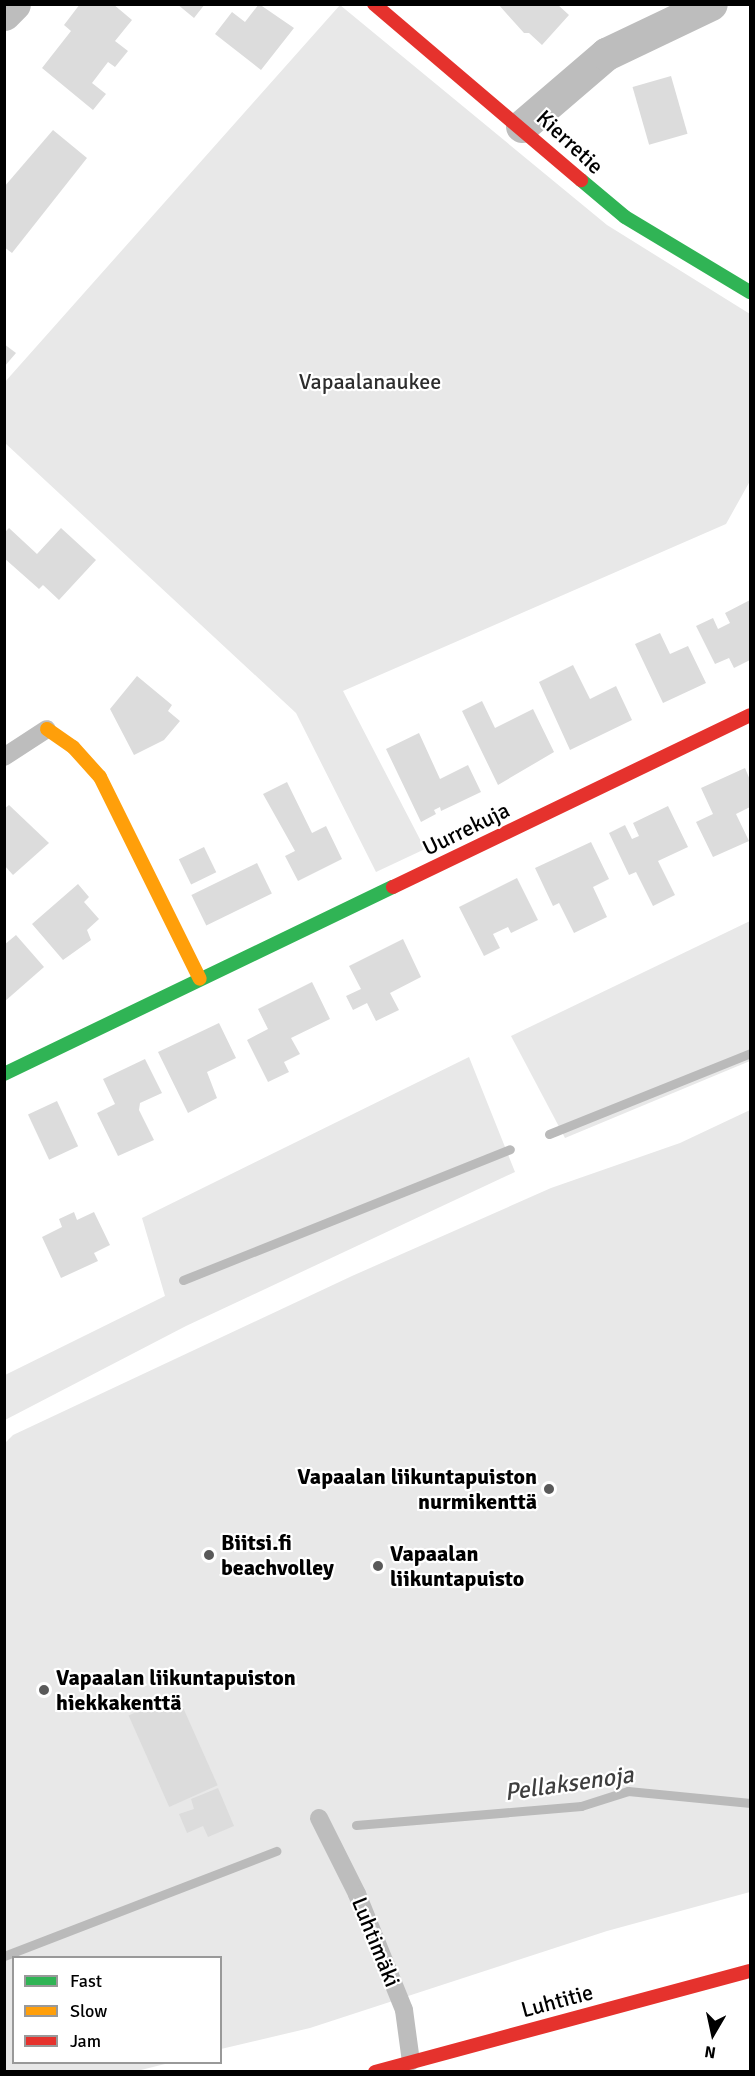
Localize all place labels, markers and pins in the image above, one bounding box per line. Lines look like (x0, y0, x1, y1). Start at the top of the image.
place label: Vapaalan liikuntapuiston nurmikenttä (297, 1463, 537, 1514)
marker: Vapaalan liikuntapuiston nurmikenttä (542, 1482, 556, 1496)
place label: Biitsi.fi beachvolley (221, 1529, 334, 1580)
place label: Vapaalan liikuntapuisto (390, 1540, 524, 1592)
marker: Biitsi.fi beachvolley (202, 1548, 216, 1562)
marker: Vapaalan liikuntapuisto (371, 1559, 385, 1573)
place label: Vapaalan liikuntapuiston hiekkakenttä (56, 1664, 296, 1716)
marker: Vapaalan liikuntapuiston hiekkakenttä (37, 1683, 51, 1697)

